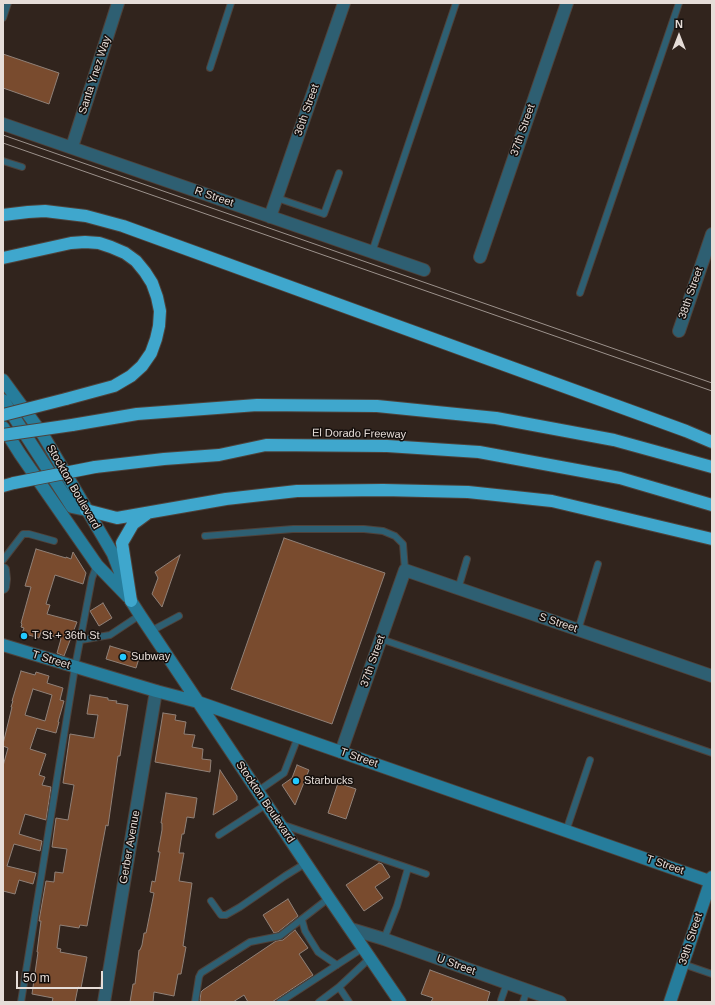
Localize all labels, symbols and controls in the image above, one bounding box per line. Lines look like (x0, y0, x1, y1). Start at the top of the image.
north arrow (659, 16, 699, 56)
text: N (675, 18, 683, 30)
street label: Santa Ynez Way (76, 34, 114, 116)
street label: 36th Street (292, 82, 322, 138)
street label: 37th Street (508, 102, 538, 158)
street label: R Street (193, 184, 235, 210)
street label: 38th Street (676, 265, 706, 321)
street label: El Dorado Freeway (312, 427, 406, 441)
street label: Stockton Boulevard (43, 442, 103, 532)
street label: S Street (537, 610, 579, 636)
place label: T St + 36th St (32, 629, 100, 643)
marker: T St + 36th St (19, 631, 29, 641)
street label: 37th Street (358, 633, 388, 689)
street label: T Street (30, 648, 72, 672)
place label: Subway (131, 650, 170, 664)
marker: Subway (118, 652, 128, 662)
street label: T Street (338, 745, 380, 771)
street label: Stockton Boulevard (233, 759, 297, 845)
place label: Starbucks (304, 774, 353, 788)
marker: Starbucks (291, 776, 301, 786)
street label: Gerber Avenue (117, 809, 143, 885)
street label: T Street (644, 852, 686, 878)
street label: 39th Street (676, 911, 706, 967)
street label: U Street (435, 952, 477, 978)
scale bar (18, 963, 105, 989)
text: 50 m (23, 971, 50, 985)

